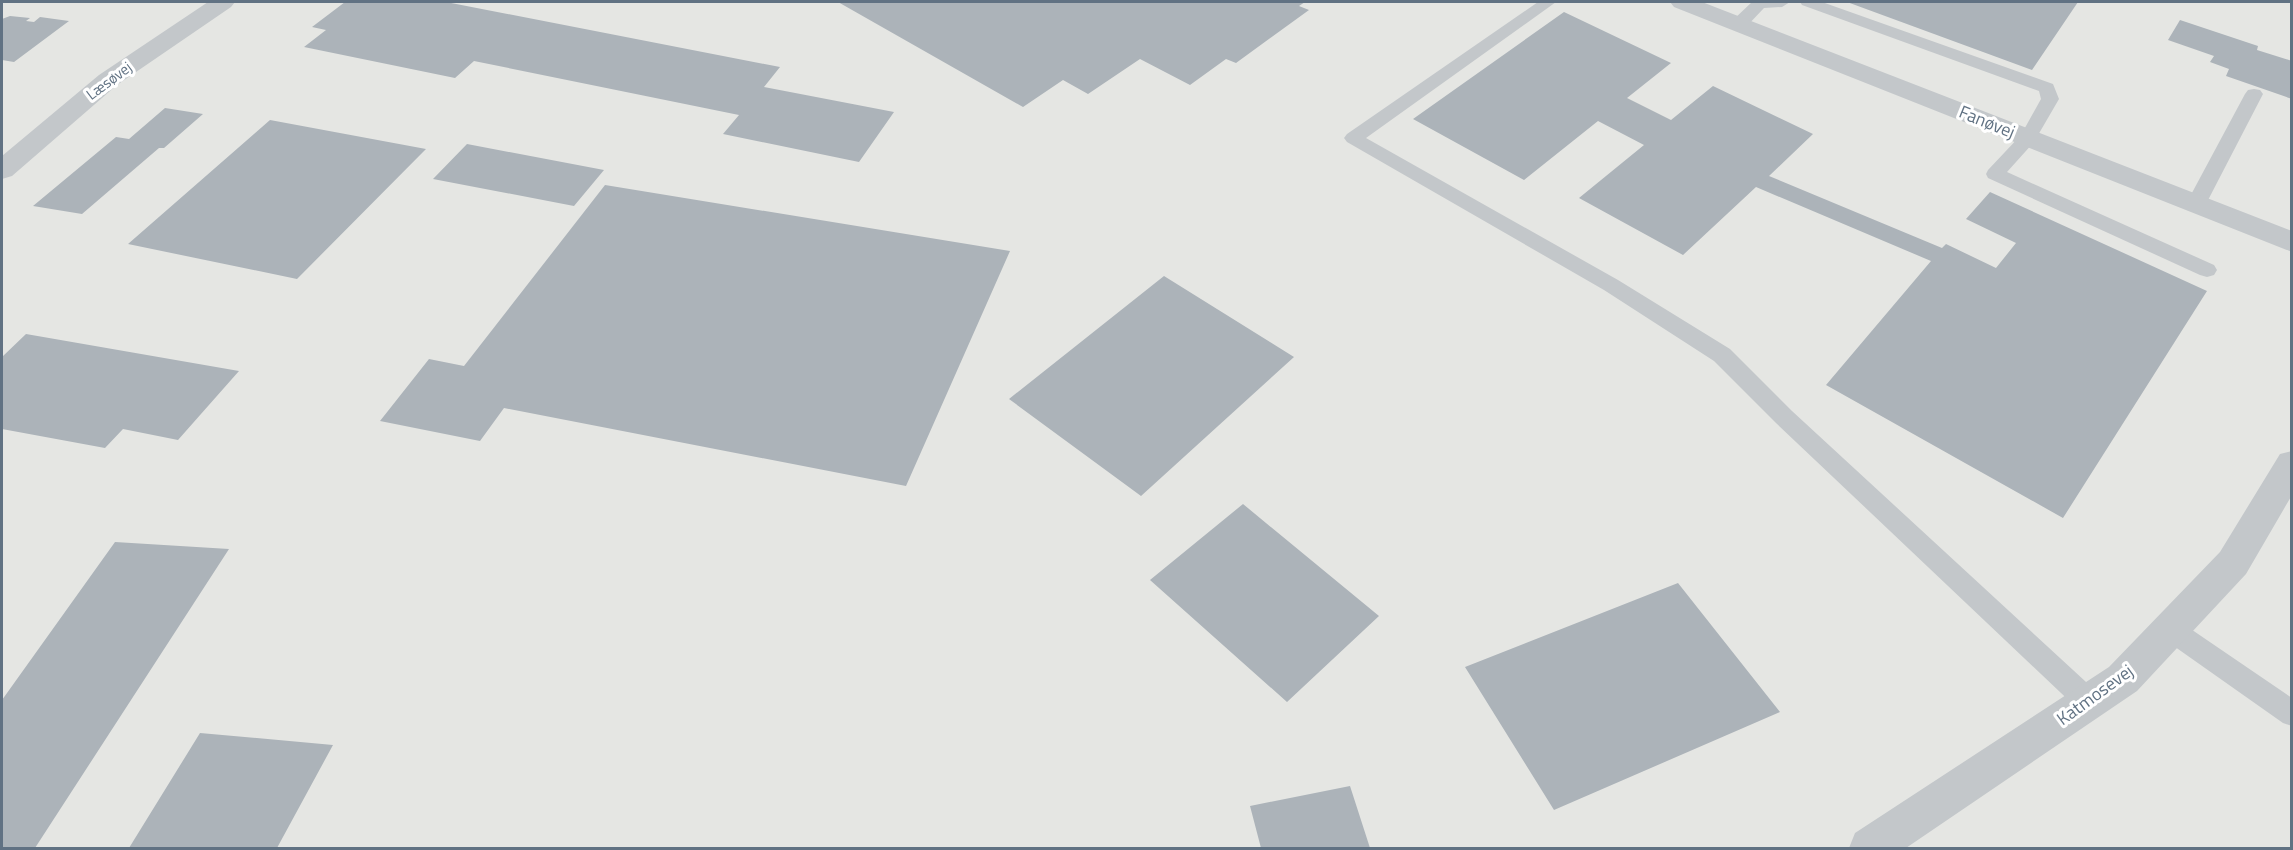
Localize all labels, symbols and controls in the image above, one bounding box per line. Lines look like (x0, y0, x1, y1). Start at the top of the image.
street label: Læsøvej (81, 56, 136, 105)
street label: Fanøvej (1955, 98, 2019, 145)
street label: Katmosevej (2051, 658, 2139, 732)

